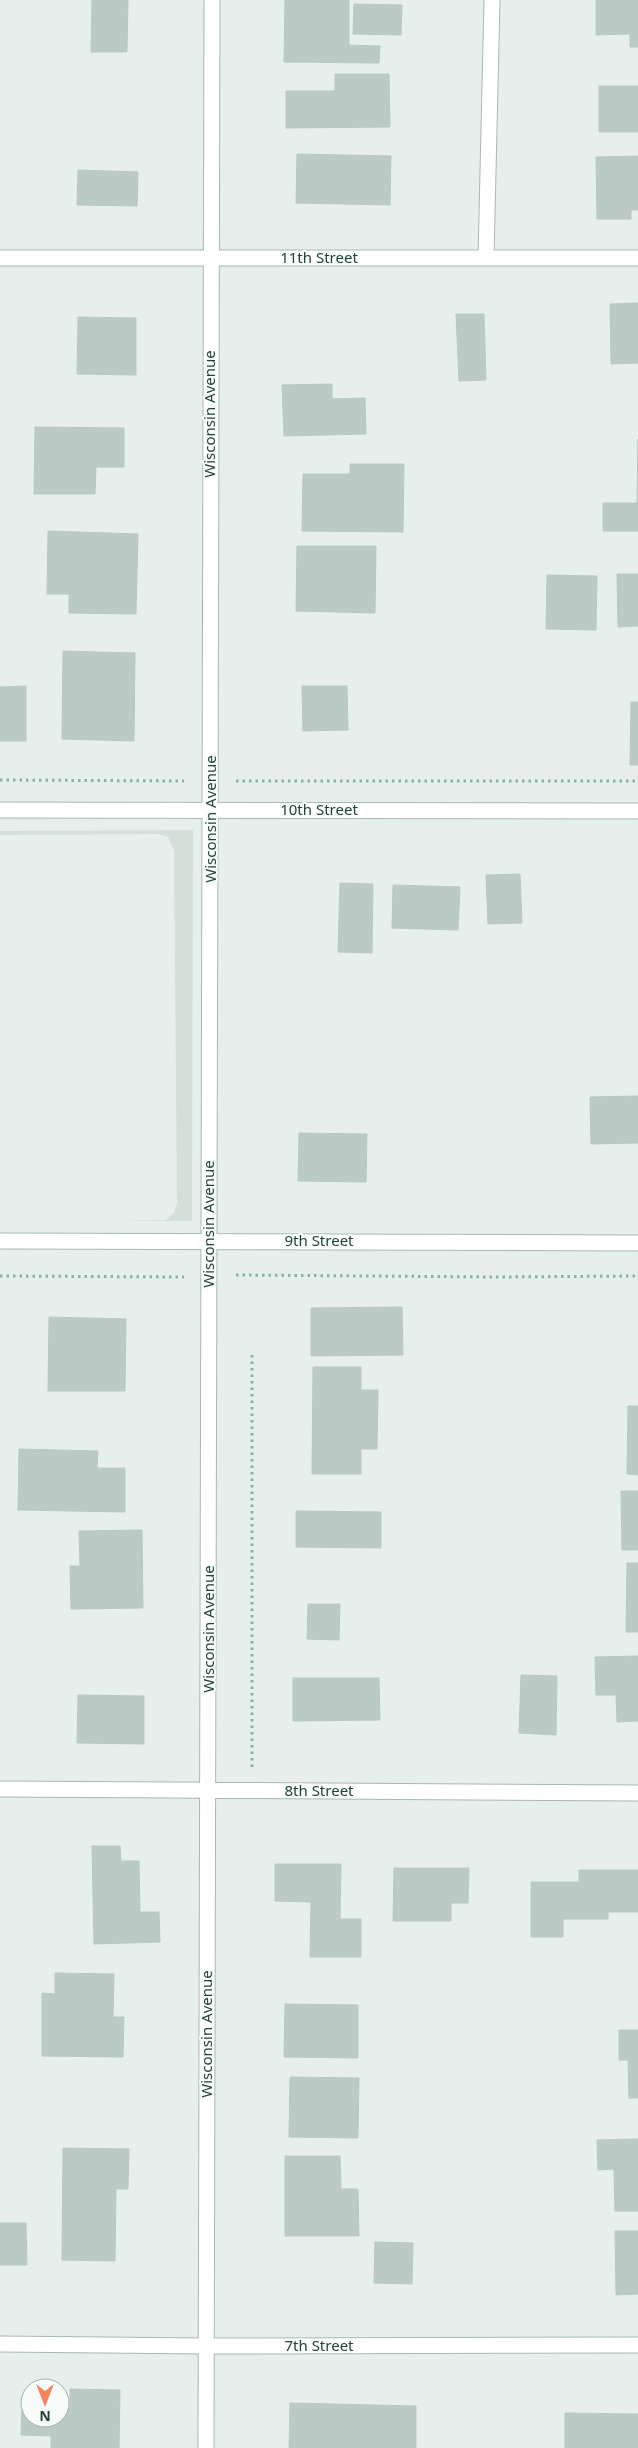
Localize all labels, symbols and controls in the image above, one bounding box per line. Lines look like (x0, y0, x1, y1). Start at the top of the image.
street label: 11th Street (280, 247, 358, 267)
street label: Wisconsin Avenue (199, 350, 219, 478)
street label: Wisconsin Avenue (200, 755, 220, 883)
street label: 10th Street (280, 799, 358, 819)
street label: Wisconsin Avenue (198, 1160, 218, 1288)
street label: 9th Street (284, 1230, 354, 1250)
street label: Wisconsin Avenue (198, 1565, 218, 1693)
street label: 8th Street (284, 1780, 354, 1800)
street label: Wisconsin Avenue (196, 1970, 216, 2098)
street label: 7th Street (284, 2335, 354, 2355)
north arrow (20, 2378, 70, 2428)
text: N (39, 2407, 51, 2426)

